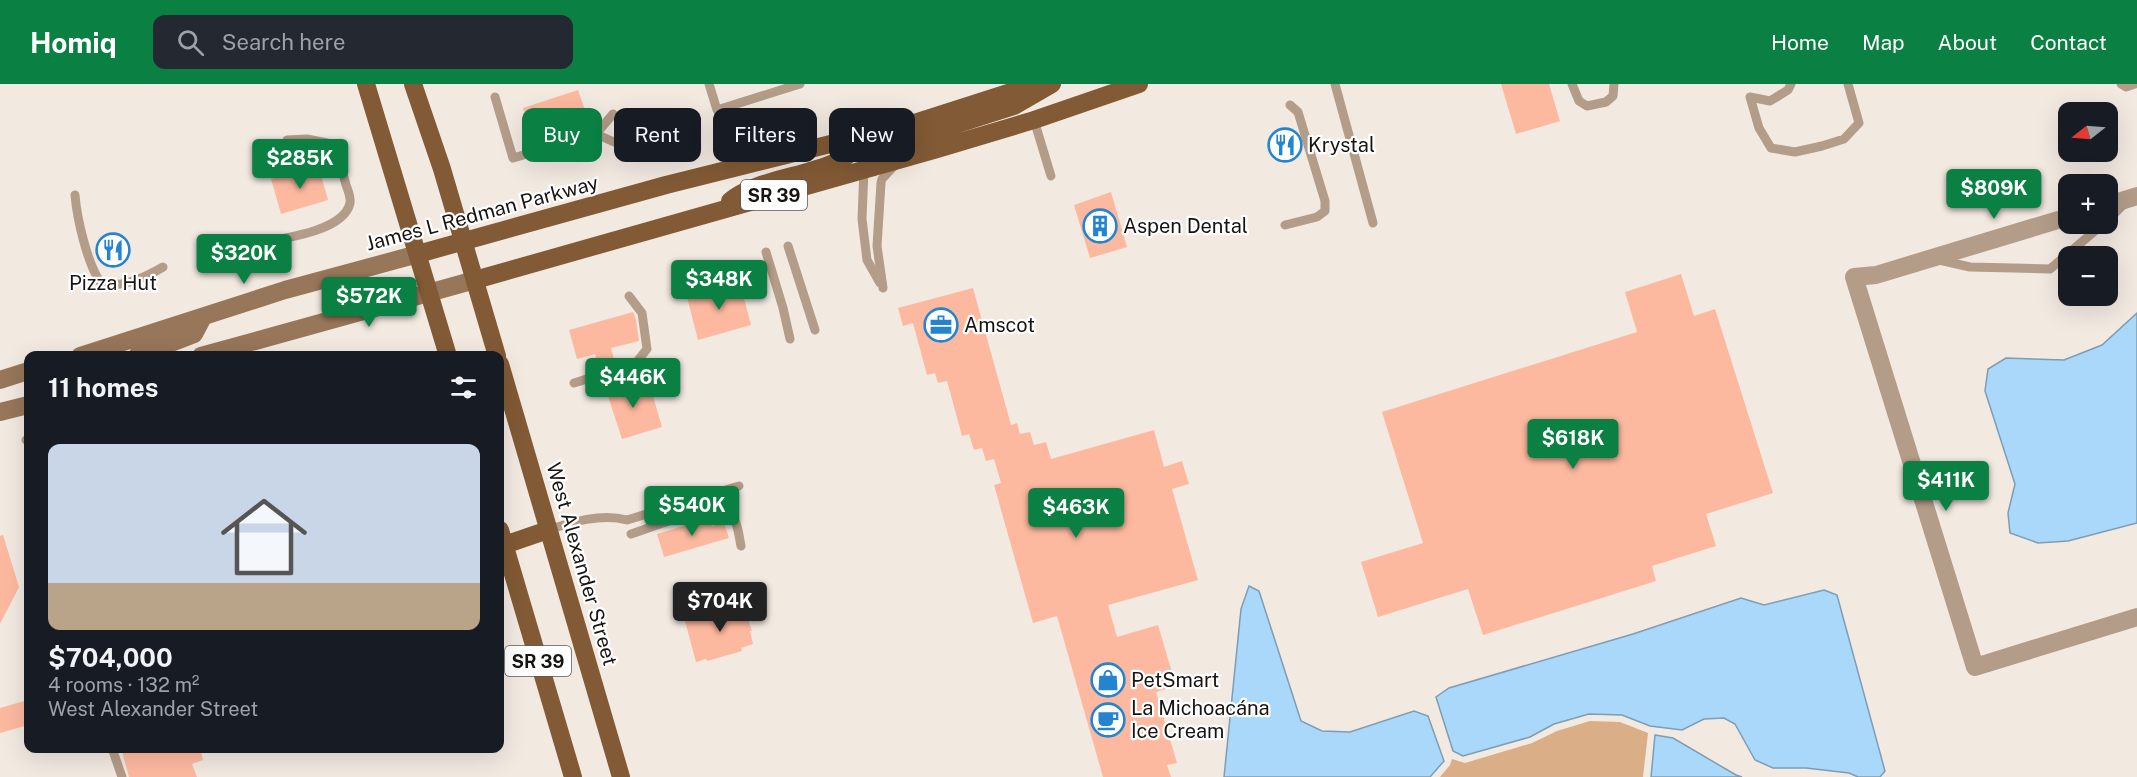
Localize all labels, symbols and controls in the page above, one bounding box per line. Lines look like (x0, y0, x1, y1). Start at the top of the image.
search box (153, 15, 573, 69)
text: Homiq (30, 26, 117, 59)
icon: search (174, 26, 207, 59)
text: Search here (222, 29, 345, 55)
text: Home (1771, 30, 1829, 55)
text: Map (1862, 30, 1905, 55)
text: About (1938, 30, 1997, 55)
text: Contact (2030, 30, 2107, 55)
north arrow (2058, 102, 2118, 162)
map controls (2058, 102, 2118, 306)
chip: Buy (522, 108, 602, 162)
chip: Rent (614, 108, 701, 162)
chip: Filters (713, 108, 817, 162)
chip: New (829, 108, 915, 162)
restaurant icon: Krystal (1267, 127, 1303, 163)
place label: Krystal (1308, 133, 1375, 157)
pin: $285K (258, 139, 342, 190)
text: $285K (266, 146, 334, 170)
pin: $809K (1952, 169, 2036, 220)
street label: James L Redman Parkway (363, 170, 601, 256)
button: + (2058, 174, 2118, 234)
text: $809K (1960, 176, 2028, 200)
road number: SR 39 (741, 180, 807, 210)
building icon: Aspen Dental (1082, 208, 1118, 244)
place label: Aspen Dental (1123, 214, 1248, 238)
restaurant icon: Pizza Hut (95, 232, 131, 268)
pin: $320K (202, 234, 286, 285)
text: $320K (211, 241, 277, 265)
button: − (2058, 246, 2118, 306)
pin: $348K (677, 260, 761, 311)
text: $348K (685, 267, 753, 291)
place label: Pizza Hut (69, 271, 157, 295)
pin: $572K (327, 277, 411, 328)
text: $572K (336, 284, 402, 308)
office icon: Amscot (923, 307, 959, 343)
place label: Amscot (964, 313, 1035, 337)
pin: $446K (591, 358, 675, 409)
text: $446K (599, 365, 667, 389)
icon: filters (447, 371, 480, 404)
text: 11 homes (48, 372, 158, 403)
pin: $618K (1531, 419, 1615, 470)
text: $618K (1541, 426, 1605, 450)
street label: West Alexander Street (541, 460, 623, 668)
pin: $411K (1904, 461, 1988, 512)
text: $411K (1917, 468, 1975, 492)
icon: home (210, 483, 318, 591)
pin: $540K (650, 486, 734, 537)
pin: $463K (1034, 488, 1118, 539)
text: $540K (658, 493, 726, 517)
text: $463K (1042, 495, 1110, 519)
pin: $704K (678, 582, 762, 633)
text: $704K (687, 589, 753, 613)
text: $704,000 (48, 642, 173, 673)
road number: SR 39 (505, 646, 571, 676)
shop icon: PetSmart (1090, 662, 1126, 698)
place label: PetSmart (1131, 668, 1219, 692)
text: 4 rooms · 132 m² (48, 673, 199, 697)
place label: La Michoacána Ice Cream (1131, 696, 1270, 743)
text: West Alexander Street (48, 697, 258, 721)
cafe icon: La Michoacána Ice Cream (1090, 702, 1126, 738)

